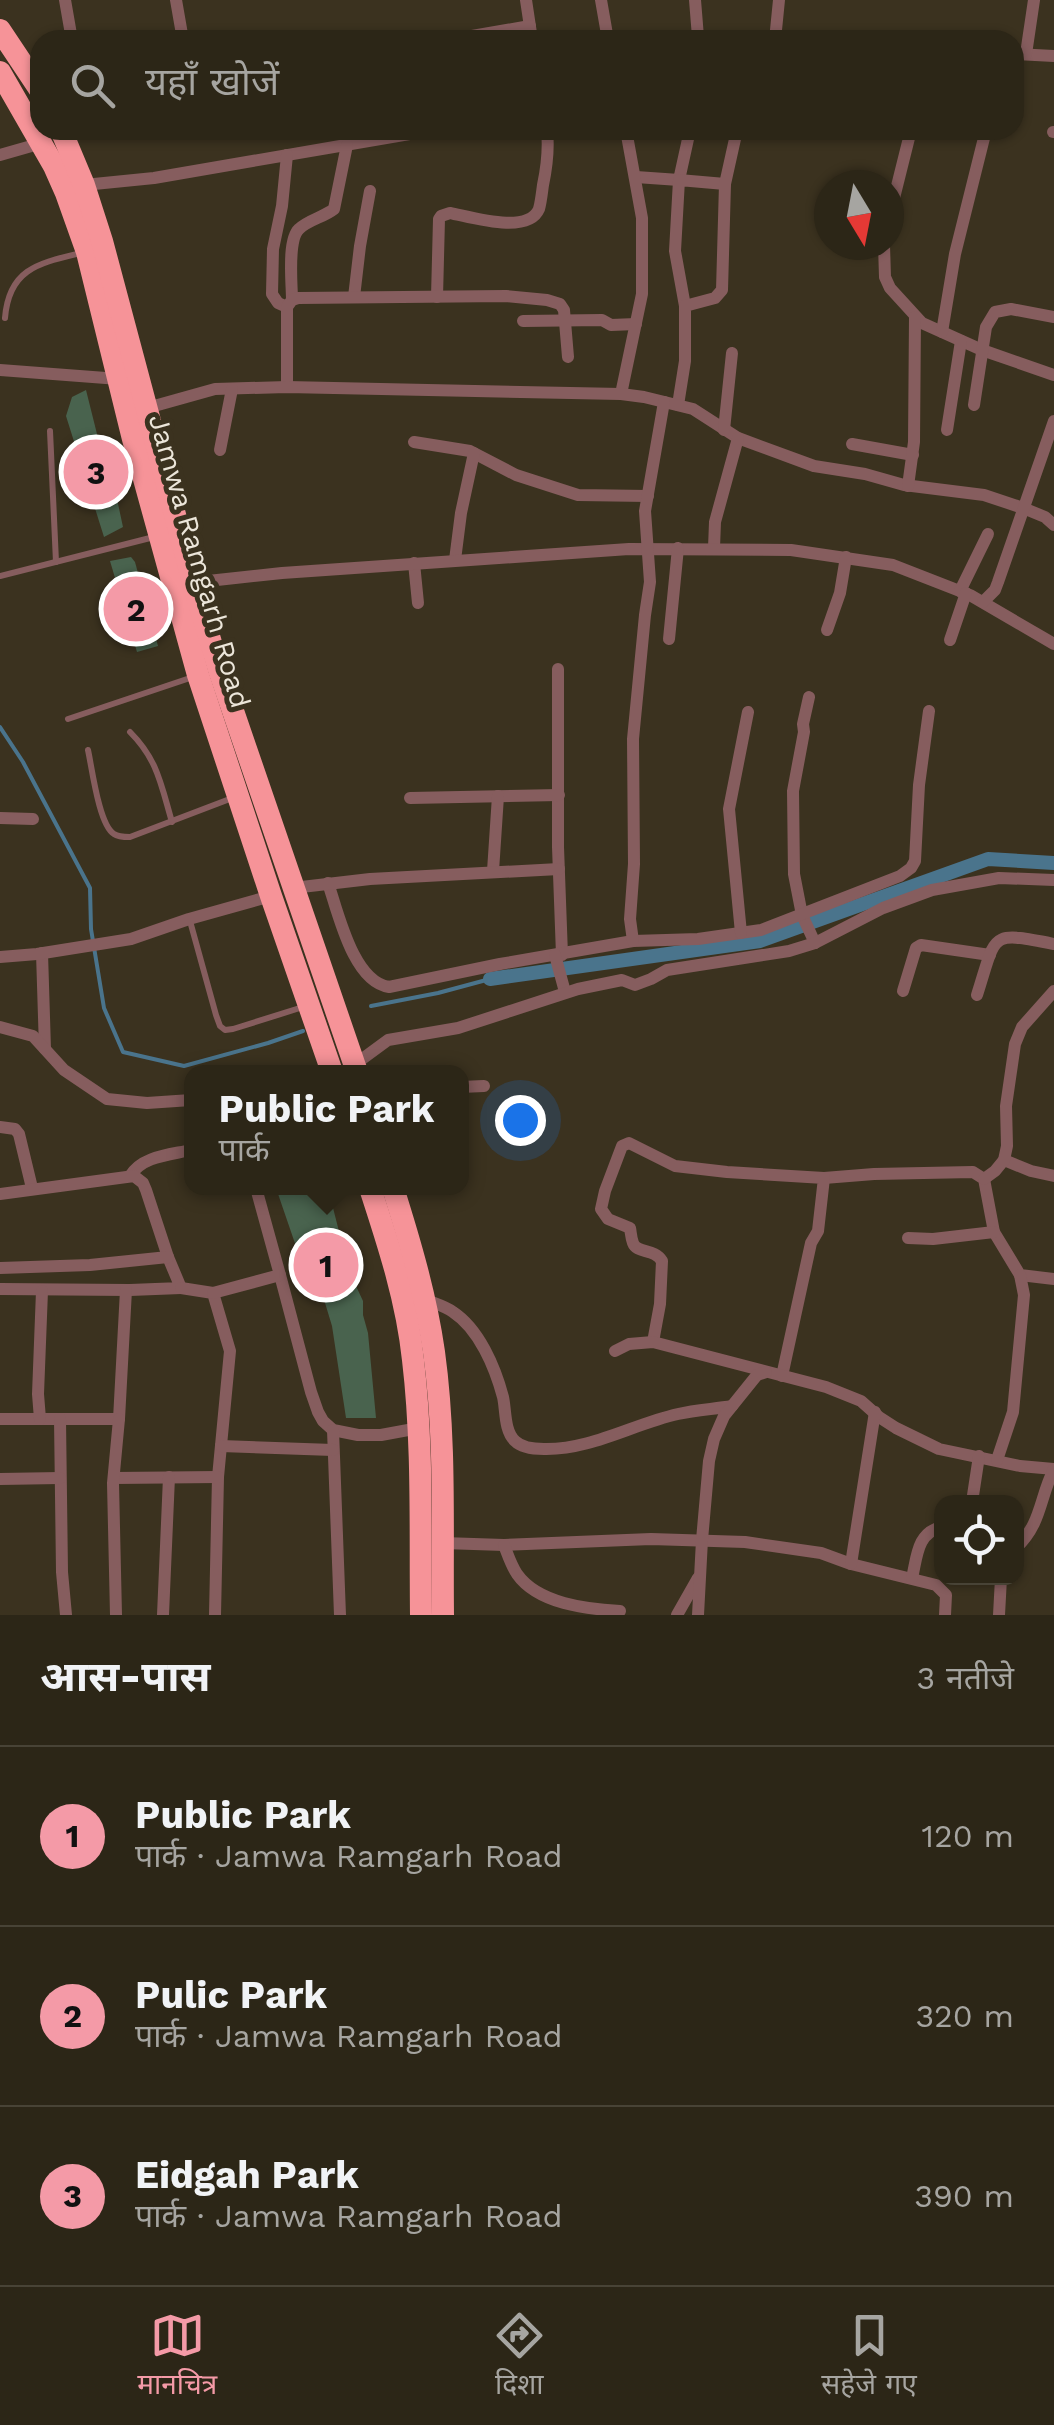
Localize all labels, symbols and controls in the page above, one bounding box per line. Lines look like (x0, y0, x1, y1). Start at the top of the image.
search box (30, 30, 1024, 140)
icon: search (65, 58, 120, 113)
text: यहाँ खोजें (145, 60, 279, 104)
north arrow (814, 170, 904, 260)
street label: Jamwa Ramgarh Road (142, 410, 257, 712)
pin: 3 (64, 434, 128, 510)
pin: 2 (104, 572, 168, 646)
popup (184, 1065, 469, 1195)
text: Public Park (219, 1087, 435, 1131)
your location (495, 1095, 546, 1146)
text: पार्क (219, 1131, 270, 1169)
pin: 1 (294, 1228, 358, 1302)
map controls (934, 1495, 1024, 1585)
button: locate (934, 1495, 1024, 1585)
text: आस-पास (40, 1652, 210, 1701)
text: 3 नतीजे (916, 1659, 1014, 1697)
text: Public Park (135, 1793, 351, 1837)
text: 1 (66, 1817, 79, 1855)
text: 120 m (922, 1817, 1014, 1855)
text: पार्क · Jamwa Ramgarh Road (135, 1837, 563, 1875)
text: Pulic Park (135, 1973, 327, 2017)
text: 2 (63, 1997, 82, 2035)
text: 320 m (915, 1997, 1014, 2035)
text: पार्क · Jamwa Ramgarh Road (135, 2017, 563, 2055)
text: Eidgah Park (135, 2153, 359, 2197)
text: 3 (63, 2177, 82, 2215)
text: 390 m (914, 2177, 1014, 2215)
text: पार्क · Jamwa Ramgarh Road (135, 2197, 563, 2235)
tab: मानचित्र (137, 2308, 217, 2405)
tab: दिशा (492, 2308, 547, 2405)
tab: सहेजे गए (821, 2308, 917, 2405)

